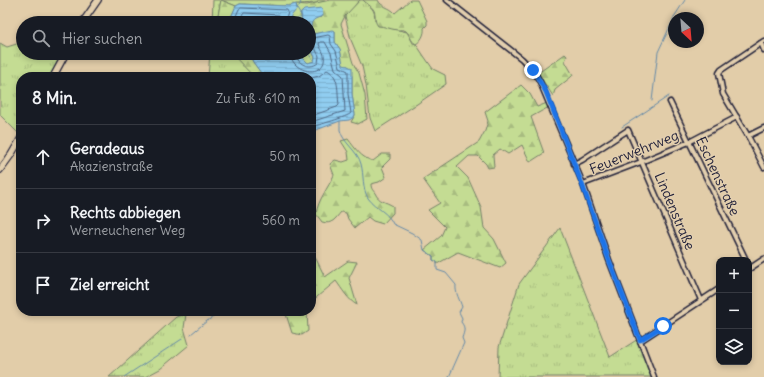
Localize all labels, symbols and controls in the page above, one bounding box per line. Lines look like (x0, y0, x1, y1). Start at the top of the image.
north arrow (668, 12, 704, 48)
search box (16, 16, 316, 60)
icon: search (30, 27, 52, 49)
text: Hier suchen (62, 29, 142, 48)
route end (524, 61, 542, 79)
text: 8 Min. (32, 87, 77, 109)
text: Zu Fuß · 610 m (216, 90, 300, 107)
street label: Feuerwehrweg (587, 126, 681, 178)
street label: Eschenstraße (692, 134, 744, 218)
text: Geradeaus (70, 139, 144, 158)
icon: ahead (32, 146, 54, 168)
text: 50 m (269, 148, 300, 165)
text: Akazienstraße (70, 158, 153, 175)
street label: Lindenstraße (651, 170, 699, 252)
text: Rechts abbiegen (70, 203, 181, 222)
icon: right (32, 210, 54, 232)
text: 560 m (262, 212, 300, 229)
text: Werneuchener Weg (70, 222, 185, 239)
map controls (716, 257, 752, 365)
button: + (716, 257, 752, 293)
icon: arrive (32, 274, 54, 296)
text: Ziel erreicht (70, 275, 149, 294)
button: − (716, 293, 752, 329)
route start (654, 317, 672, 335)
button: layers (716, 329, 752, 365)

